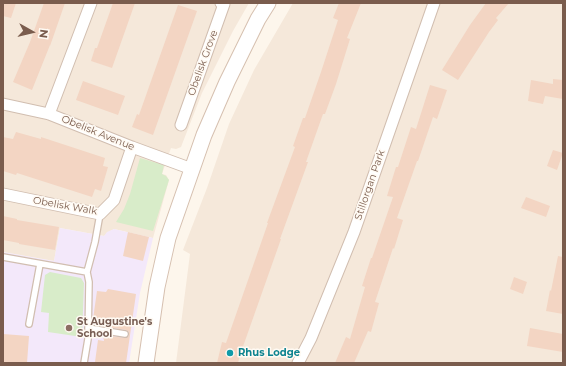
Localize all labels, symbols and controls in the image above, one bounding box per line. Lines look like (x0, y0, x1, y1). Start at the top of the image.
north arrow (12, 12, 52, 52)
text: N (36, 28, 51, 39)
street label: Obelisk Grove (186, 28, 220, 98)
street label: Obelisk Avenue (60, 113, 136, 153)
street label: Stillorgan Park (352, 148, 388, 222)
street label: Obelisk Walk (32, 194, 98, 218)
place label: St Augustine's School (77, 316, 152, 340)
marker: St Augustine's School (64, 323, 74, 333)
place label: Rhus Lodge (238, 347, 300, 359)
marker: Rhus Lodge (225, 348, 235, 358)

